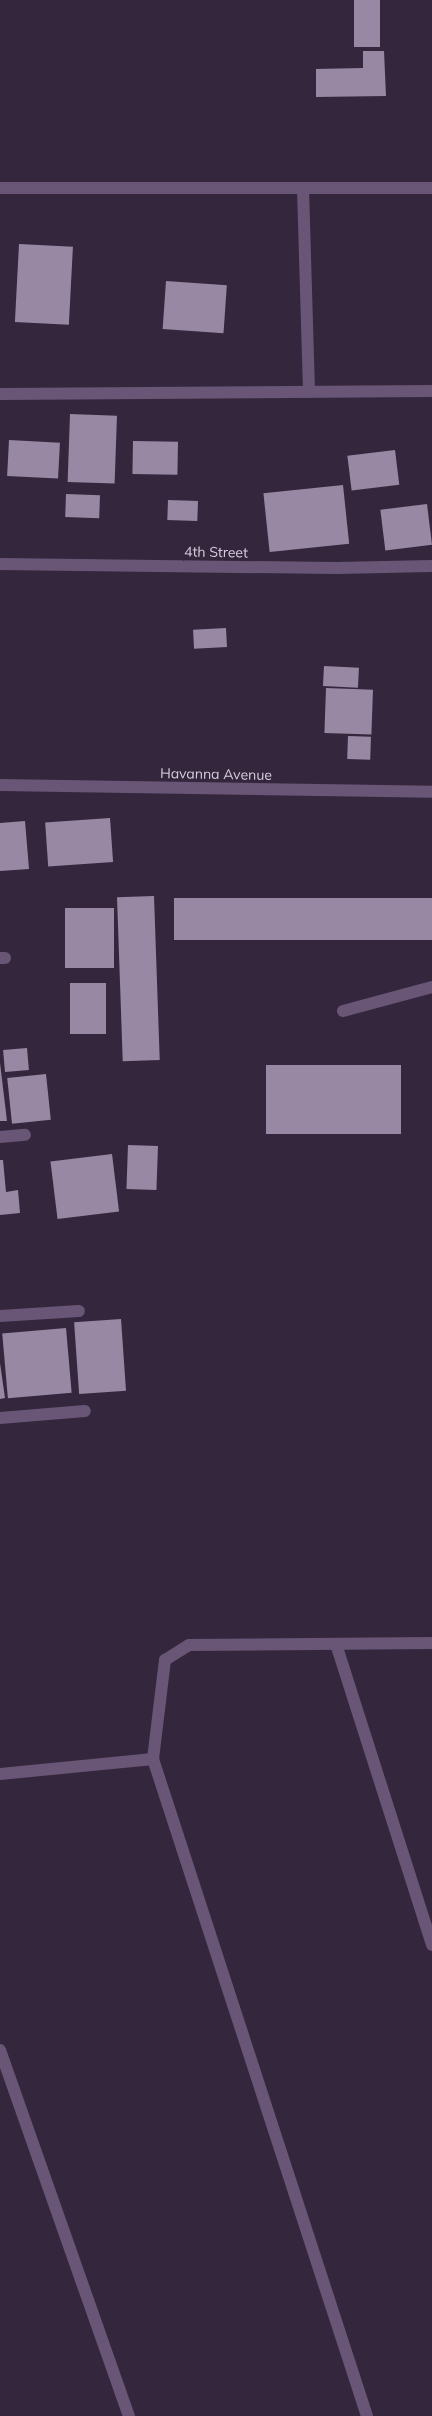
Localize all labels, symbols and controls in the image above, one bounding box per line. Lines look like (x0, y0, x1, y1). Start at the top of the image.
street label: 4th Street (184, 543, 248, 561)
street label: Havanna Avenue (160, 765, 272, 783)

